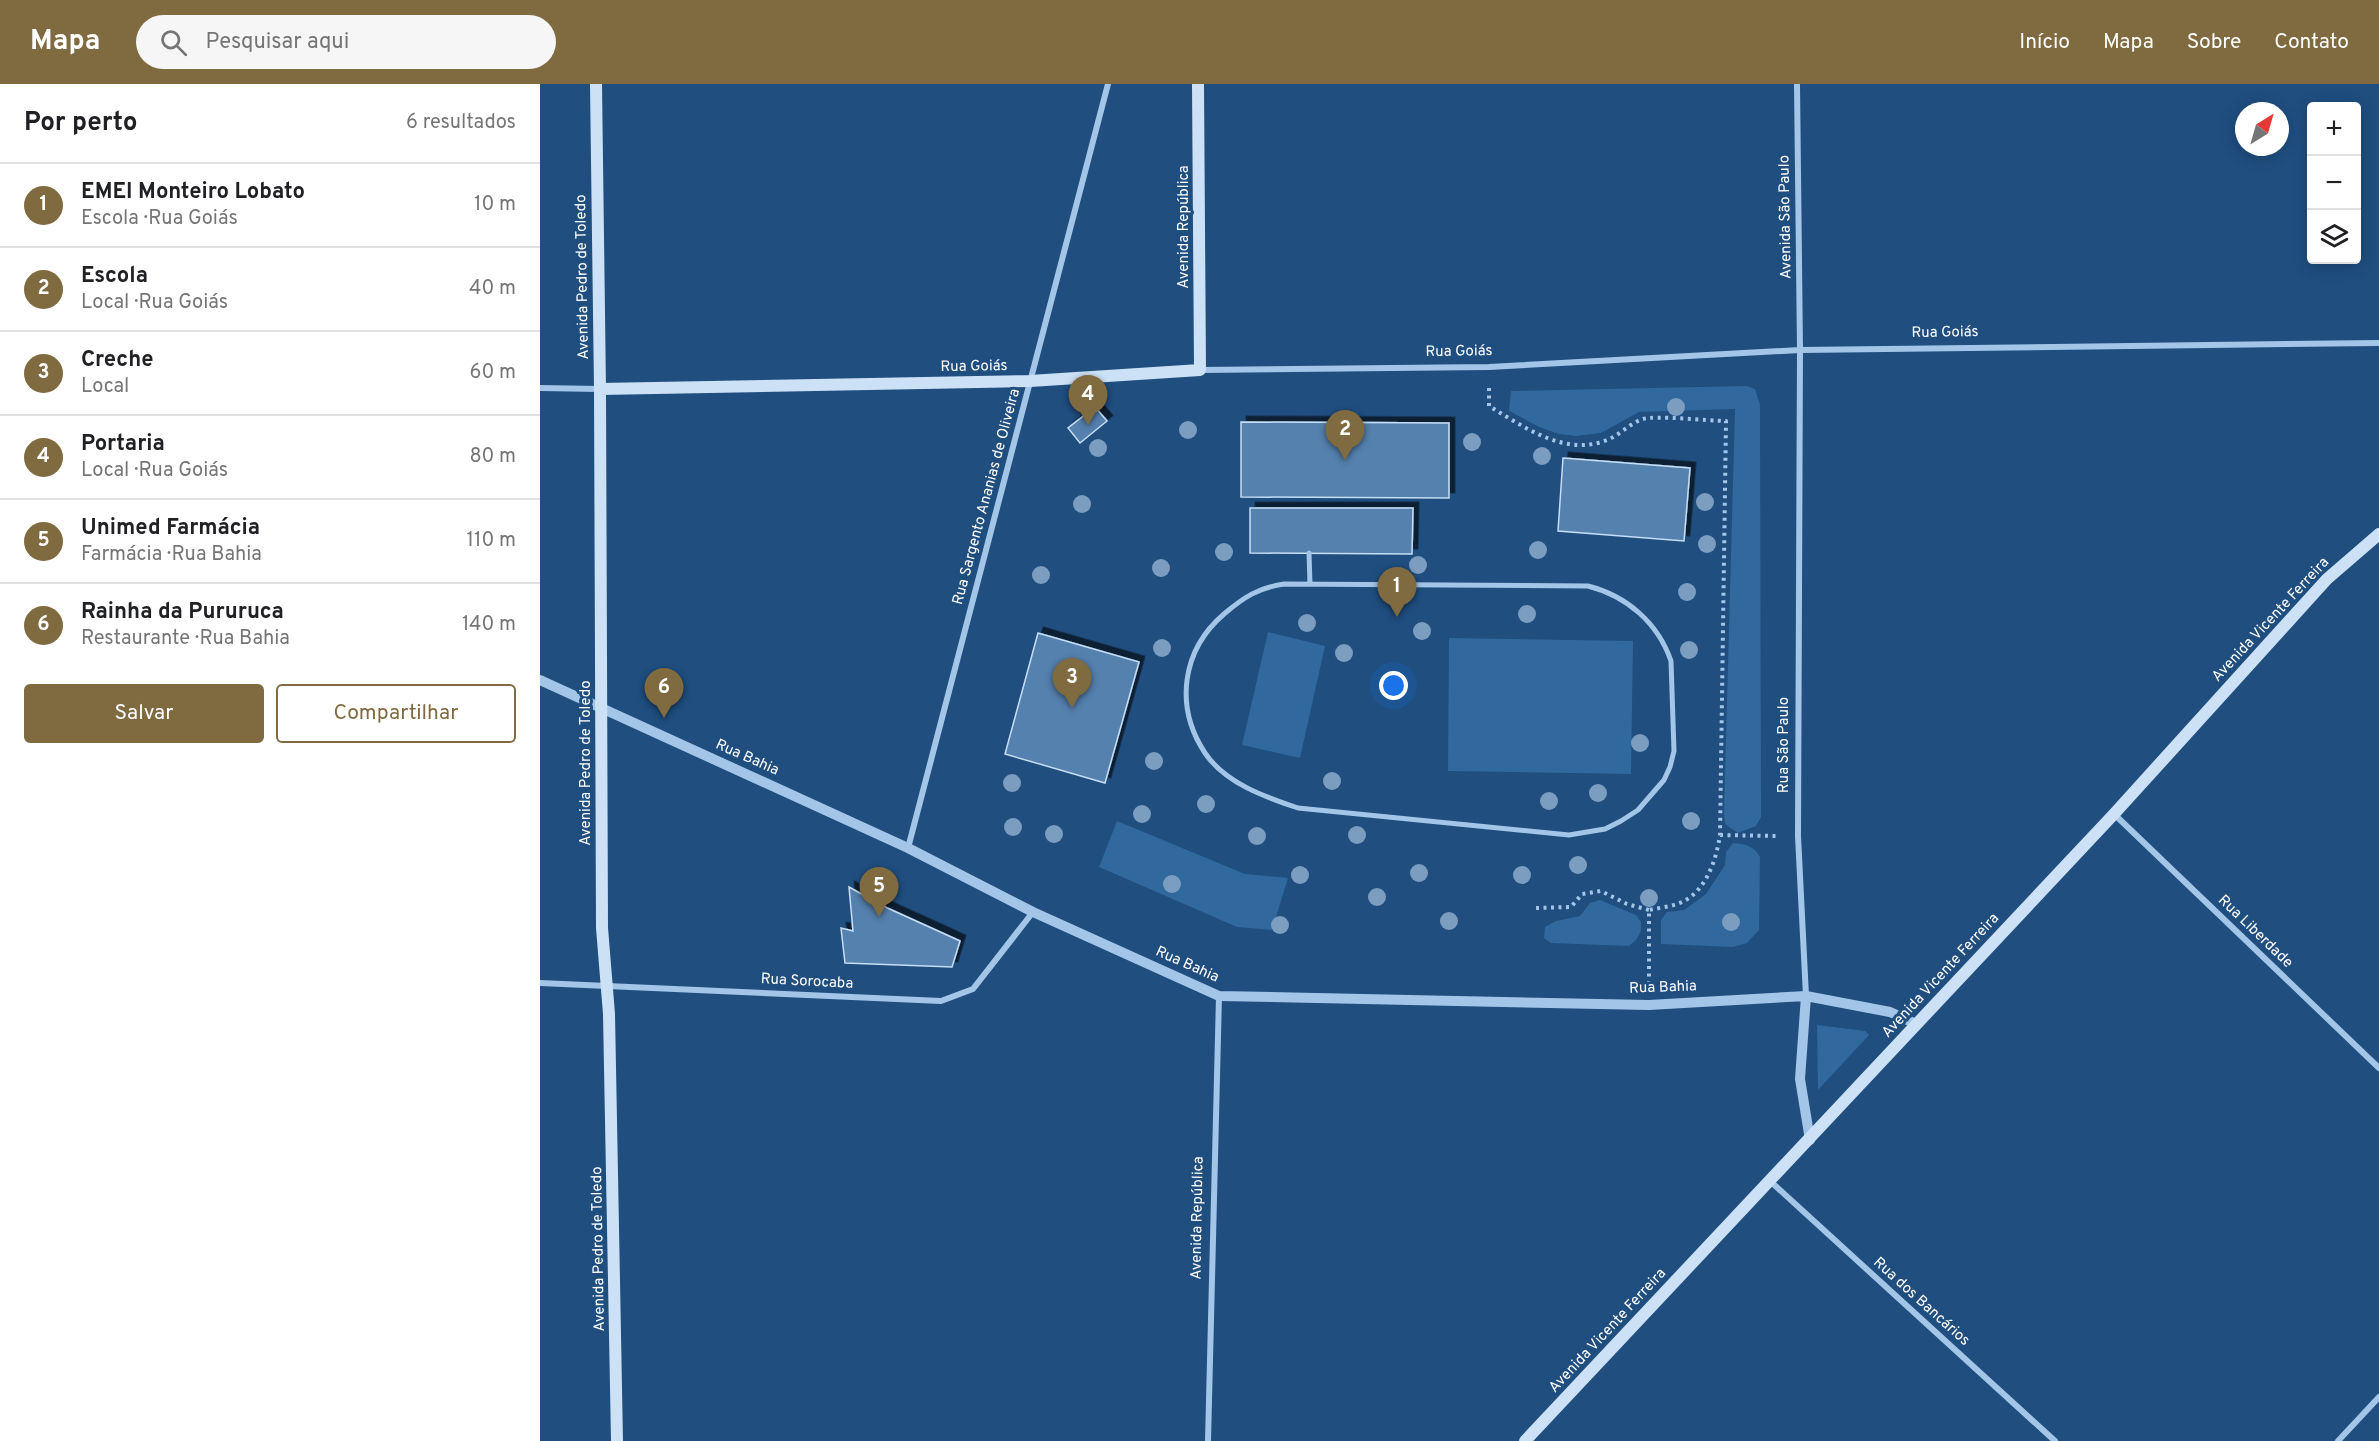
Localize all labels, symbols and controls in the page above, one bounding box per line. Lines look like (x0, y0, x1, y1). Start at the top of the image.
search box (136, 15, 556, 69)
text: Mapa (30, 24, 100, 60)
icon: search (157, 26, 190, 59)
text: Pesquisar aqui (205, 29, 349, 56)
text: Início (2019, 29, 2070, 56)
text: Mapa (2103, 29, 2154, 56)
text: Sobre (2187, 29, 2241, 56)
text: Contato (2274, 29, 2349, 56)
north arrow (2235, 102, 2289, 156)
map controls (2307, 102, 2361, 264)
button: + (2307, 102, 2361, 156)
text: Por perto (24, 107, 138, 140)
text: 6 resultados (406, 110, 516, 136)
street label: Avenida São Paulo (1775, 155, 1797, 279)
button: − (2307, 156, 2361, 210)
street label: Avenida República (1175, 165, 1194, 289)
text: EMEI Monteiro Lobato (81, 179, 305, 206)
text: 1 (40, 192, 48, 218)
text: 10 m (474, 192, 516, 218)
street label: Avenida Pedro de Toledo (572, 194, 594, 360)
text: Escola · Rua Goiás (81, 206, 238, 232)
button: layers (2307, 210, 2361, 264)
text: Escola (81, 263, 148, 290)
text: 2 (37, 276, 50, 302)
text: 40 m (469, 276, 516, 302)
text: Local · Rua Goiás (81, 290, 228, 316)
street label: Rua Goiás (1911, 323, 1979, 343)
street label: Rua Goiás (1425, 342, 1493, 362)
text: Creche (81, 347, 154, 374)
street label: Rua Goiás (940, 357, 1008, 377)
text: 3 (38, 360, 50, 386)
text: 60 m (470, 360, 516, 386)
text: Local (81, 374, 129, 400)
pin: 4 (1068, 376, 1108, 425)
street label: Rua Sargento Ananias de Oliveira (949, 387, 1025, 607)
pin: 2 (1326, 410, 1364, 460)
text: Portaria (81, 431, 165, 458)
text: 4 (37, 444, 50, 470)
text: 80 m (470, 444, 516, 470)
text: Local · Rua Goiás (81, 458, 228, 484)
text: Unimed Farmácia (81, 515, 260, 542)
text: 5 (37, 528, 50, 554)
text: 110 m (467, 528, 516, 554)
text: Farmácia · Rua Bahia (81, 542, 262, 568)
street label: Avenida Vicente Ferreira (2208, 554, 2334, 686)
pin: 1 (1378, 568, 1416, 617)
text: Rainha da Pururuca (81, 599, 284, 626)
text: 6 (37, 612, 50, 638)
text: 140 m (462, 612, 516, 638)
text: Restaurante · Rua Bahia (81, 626, 290, 652)
pin: 3 (1052, 658, 1092, 708)
pin: 6 (644, 668, 684, 718)
your location (1379, 671, 1408, 700)
street label: Avenida Pedro de Toledo (577, 680, 596, 846)
button: Salvar (24, 684, 264, 743)
button: Compartilhar (276, 684, 516, 743)
street label: Rua São Paulo (1775, 697, 1794, 793)
street label: Rua Bahia (712, 736, 782, 780)
pin: 5 (860, 868, 898, 917)
street label: Rua Liberdade (2213, 891, 2297, 973)
street label: Avenida Vicente Ferreira (1878, 910, 2004, 1042)
street label: Rua Bahia (1152, 943, 1222, 987)
street label: Rua Sorocaba (760, 970, 854, 994)
street label: Rua Bahia (1629, 977, 1697, 999)
street label: Avenida República (1187, 1156, 1209, 1280)
street label: Avenida Pedro de Toledo (588, 1166, 610, 1332)
street label: Rua dos Bancários (1869, 1253, 1973, 1351)
street label: Avenida Vicente Ferreira (1545, 1265, 1671, 1397)

